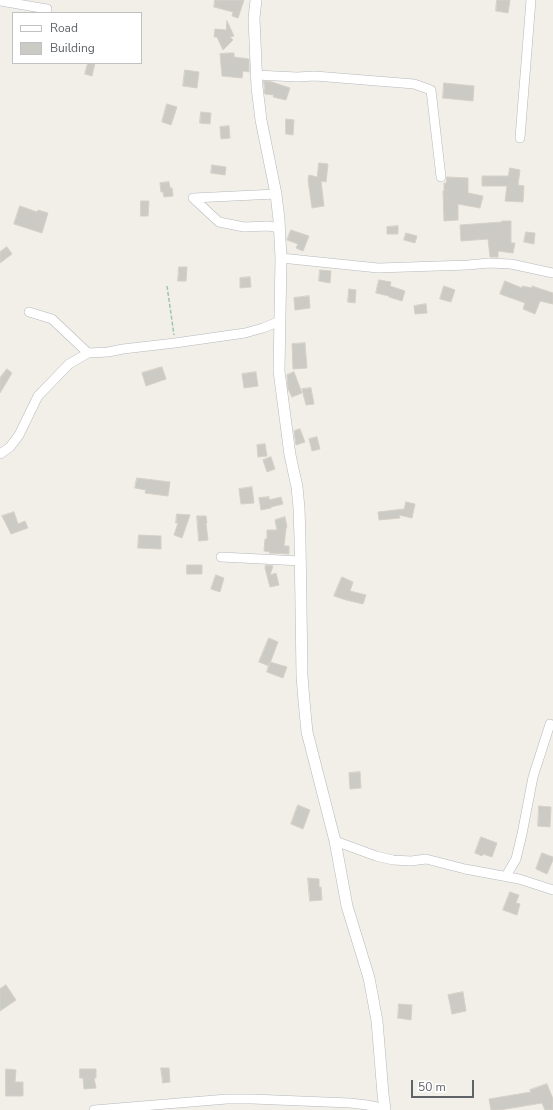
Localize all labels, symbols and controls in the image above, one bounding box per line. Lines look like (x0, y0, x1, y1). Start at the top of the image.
legend (12, 12, 142, 64)
text: Road (50, 20, 78, 36)
text: Building (50, 40, 95, 56)
scale bar (413, 1072, 476, 1098)
text: 50 m (418, 1079, 446, 1095)

